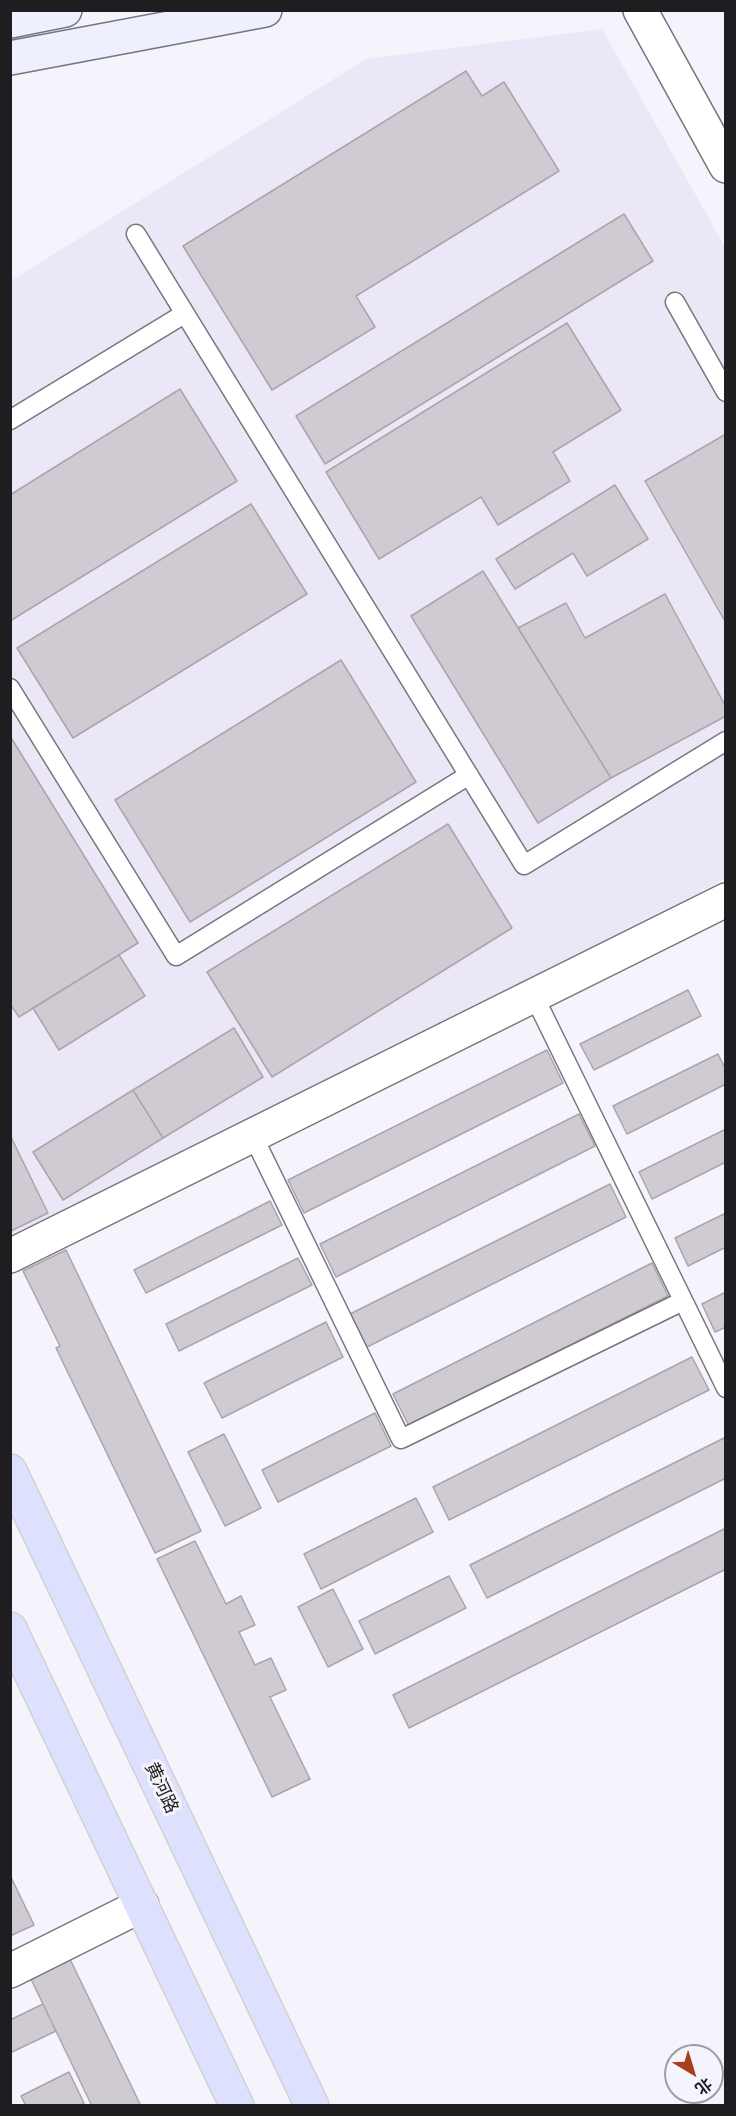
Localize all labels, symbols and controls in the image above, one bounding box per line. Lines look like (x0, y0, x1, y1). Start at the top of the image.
street label: 黄河路 (140, 1759, 182, 1817)
north arrow (664, 2044, 724, 2104)
text: 北 (691, 2073, 717, 2100)

